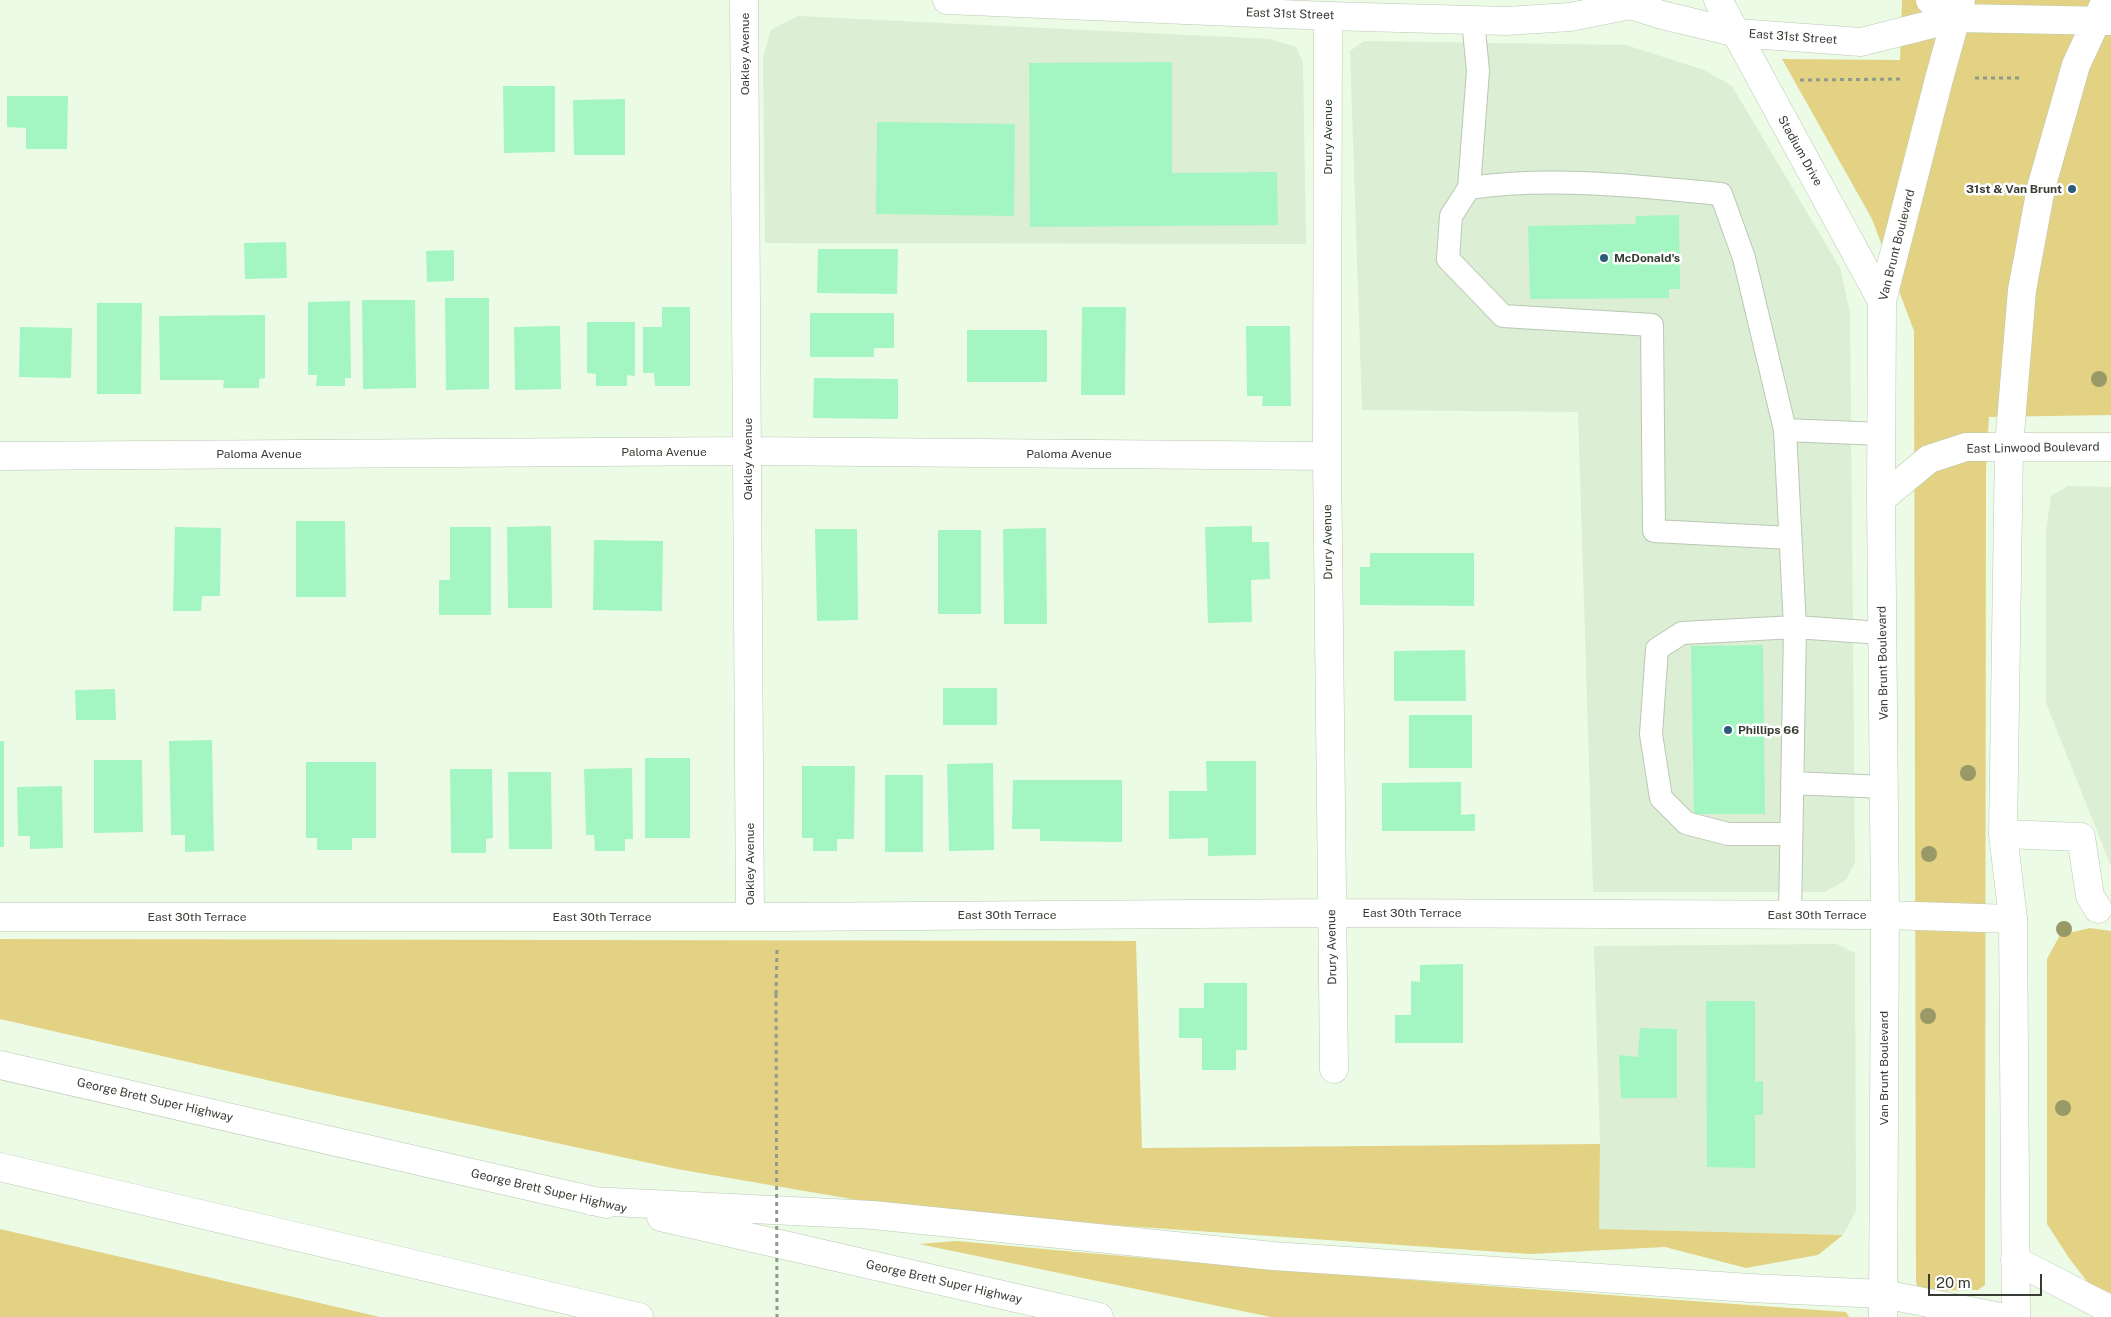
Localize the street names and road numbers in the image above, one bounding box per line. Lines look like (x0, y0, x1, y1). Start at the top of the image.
street label: East 31st Street (1246, 5, 1334, 23)
street label: Oakley Avenue (738, 13, 752, 95)
street label: East 31st Street (1748, 27, 1838, 47)
street label: Drury Avenue (1321, 99, 1335, 175)
street label: Stadium Drive (1775, 113, 1825, 189)
street label: Van Brunt Boulevard (1876, 188, 1918, 302)
street label: Oakley Avenue (741, 418, 755, 500)
street label: East Linwood Boulevard (1966, 440, 2100, 456)
street label: Paloma Avenue (621, 445, 707, 459)
street label: Paloma Avenue (216, 447, 302, 461)
street label: Paloma Avenue (1026, 447, 1112, 461)
street label: Drury Avenue (1320, 504, 1336, 580)
street label: Van Brunt Boulevard (1875, 606, 1891, 720)
street label: Oakley Avenue (743, 823, 757, 905)
street label: East 30th Terrace (1363, 906, 1461, 920)
street label: East 30th Terrace (958, 908, 1056, 922)
street label: East 30th Terrace (1768, 908, 1866, 922)
street label: Drury Avenue (1324, 909, 1340, 985)
street label: East 30th Terrace (148, 910, 246, 924)
street label: East 30th Terrace (553, 910, 651, 924)
street label: Van Brunt Boulevard (1877, 1011, 1891, 1125)
street label: George Brett Super Highway (76, 1075, 234, 1125)
street label: George Brett Super Highway (470, 1166, 628, 1216)
street label: George Brett Super Highway (865, 1257, 1023, 1307)

